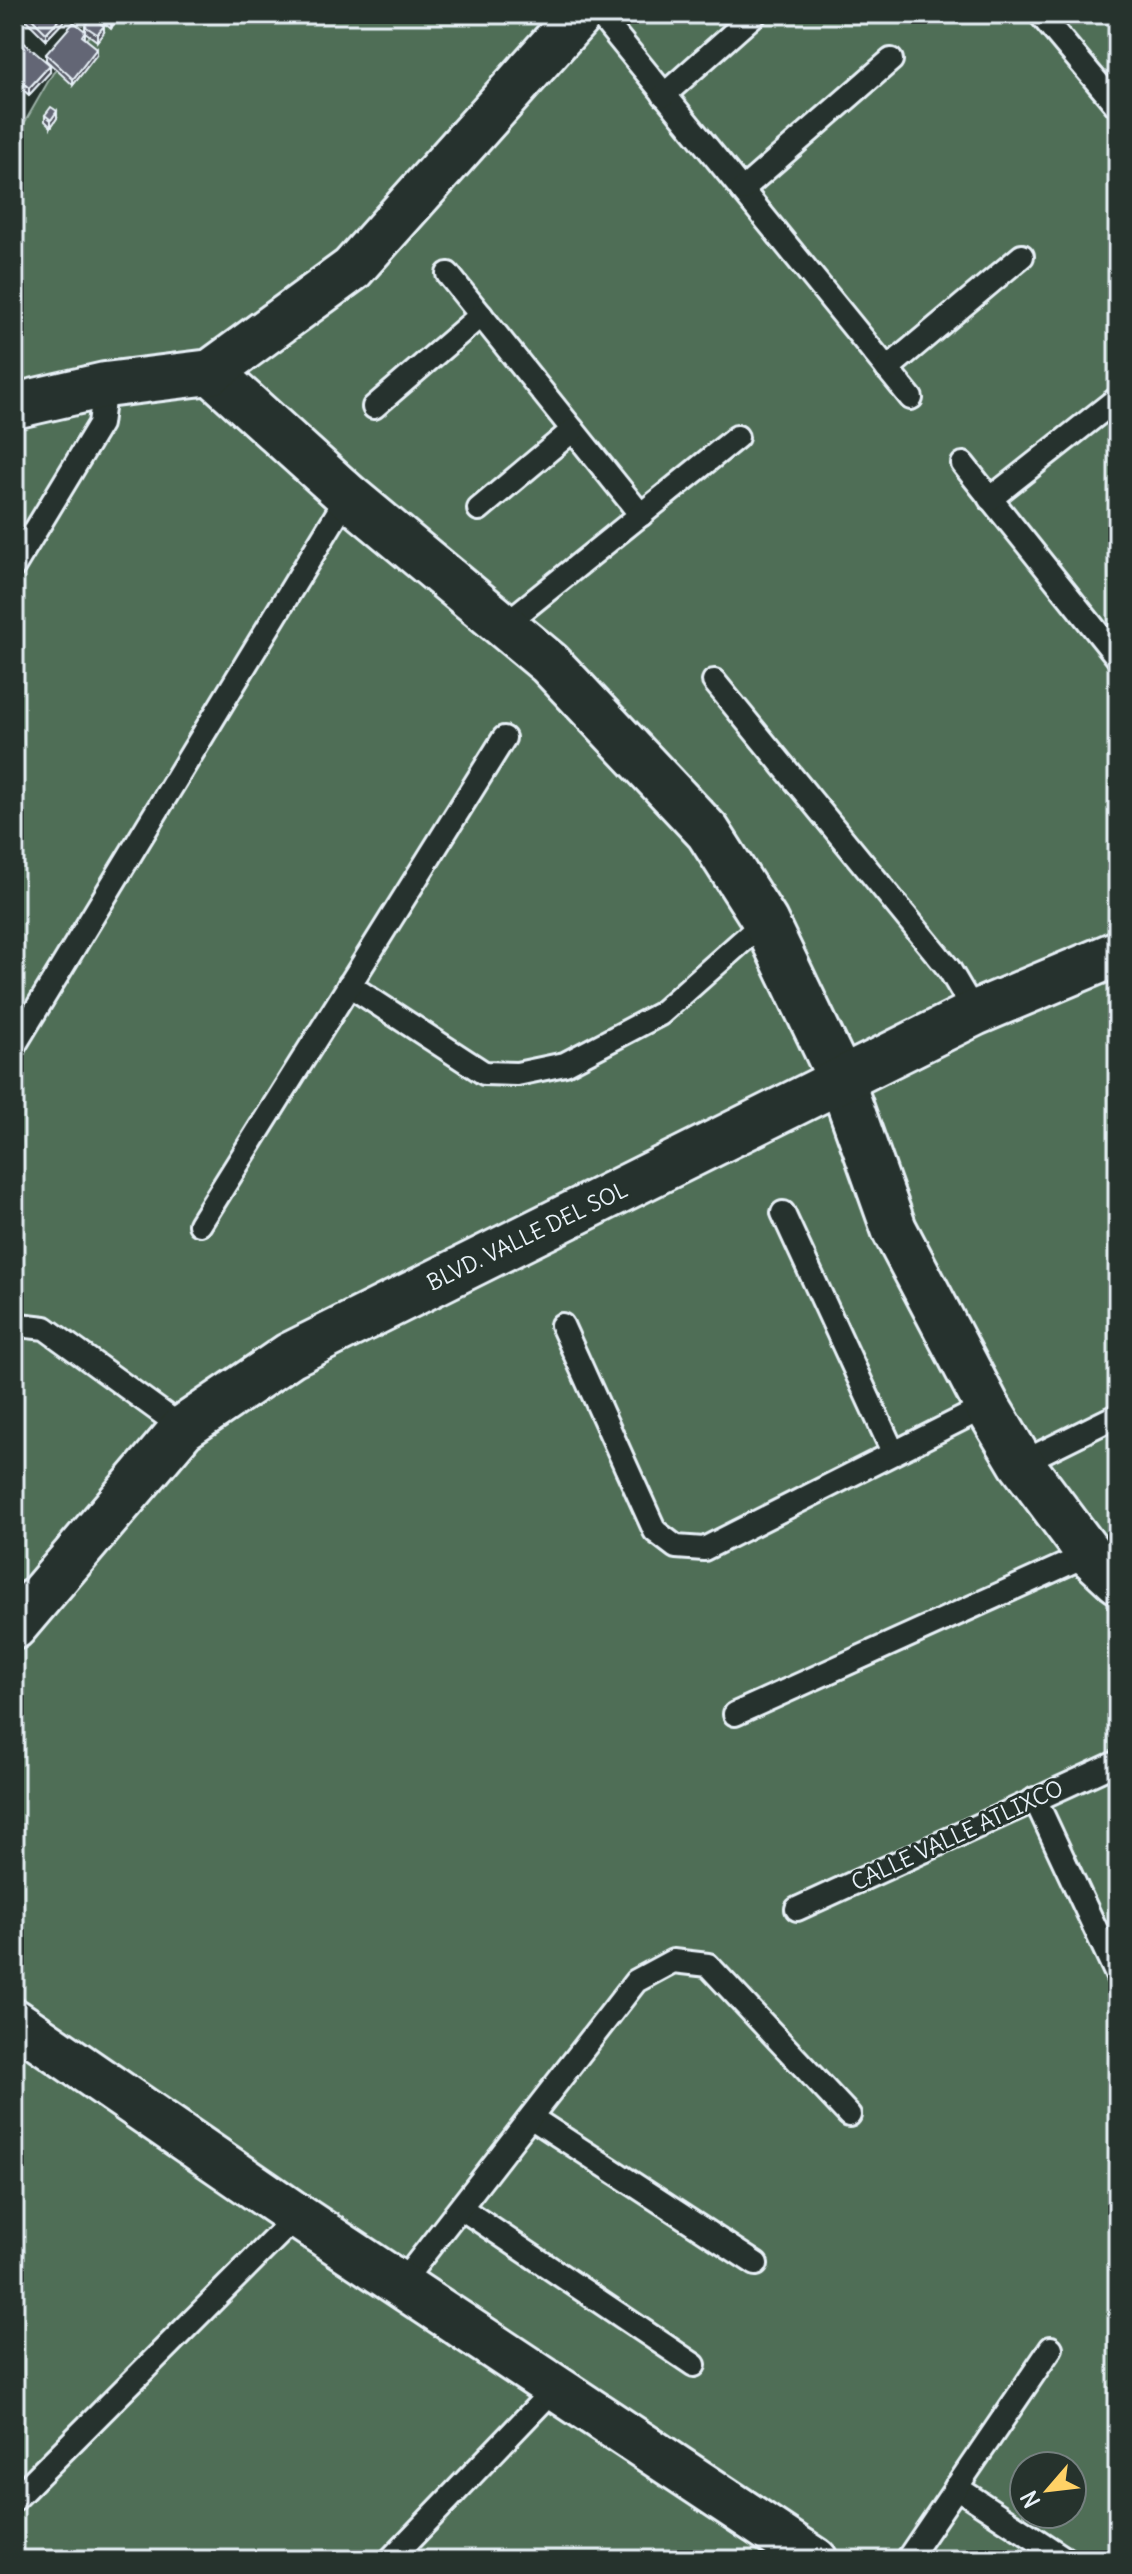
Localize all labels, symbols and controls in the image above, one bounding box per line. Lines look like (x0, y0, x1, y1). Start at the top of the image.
street label: BLVD. VALLE DEL SOL (422, 1175, 632, 1297)
street label: CALLE VALLE ATLIXCO (847, 1774, 1067, 1896)
north arrow (1008, 2450, 1088, 2530)
text: N (1014, 2486, 1046, 2513)

